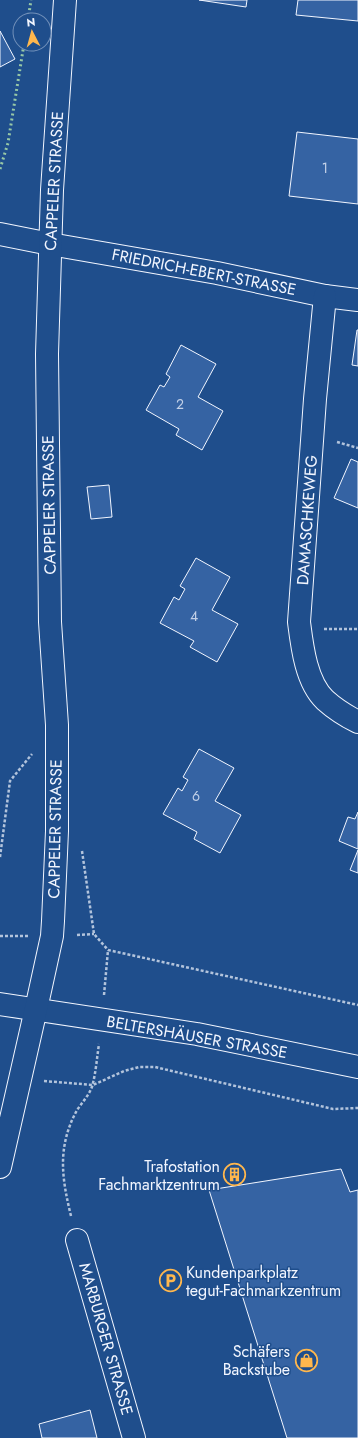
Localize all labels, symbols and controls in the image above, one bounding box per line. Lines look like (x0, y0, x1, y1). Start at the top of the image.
north arrow (12, 12, 52, 52)
text: N (26, 14, 36, 30)
street label: CAPPELER STRASSE (39, 111, 69, 251)
house number: 1 (322, 158, 328, 178)
street label: FRIEDRICH-EBERT-STRASSE (110, 243, 298, 301)
house number: 2 (176, 394, 184, 414)
street label: CAPPELER STRASSE (36, 435, 62, 575)
street label: DAMASCHKEWEG (291, 454, 323, 586)
house number: 4 (190, 606, 198, 626)
street label: CAPPELER STRASSE (42, 759, 68, 899)
house number: 6 (192, 786, 200, 806)
street label: BELTERSHÄUSER STRASSE (105, 1010, 289, 1064)
place label: Trafostation Fachmarktzentrum (98, 1155, 220, 1196)
building icon: Trafostation Fachmarktzentrum (222, 1162, 248, 1188)
street label: MARBURGER STRASSE (73, 1260, 139, 1418)
place label: Kundenparkplatz tegut-Fachmarkzentrum (186, 1261, 341, 1302)
parking icon: Kundenparkplatz tegut-Fachmarkzentrum (157, 1268, 183, 1294)
place label: Schäfers Backstube (223, 1340, 290, 1381)
shop icon: Schäfers Backstube (293, 1347, 319, 1373)

